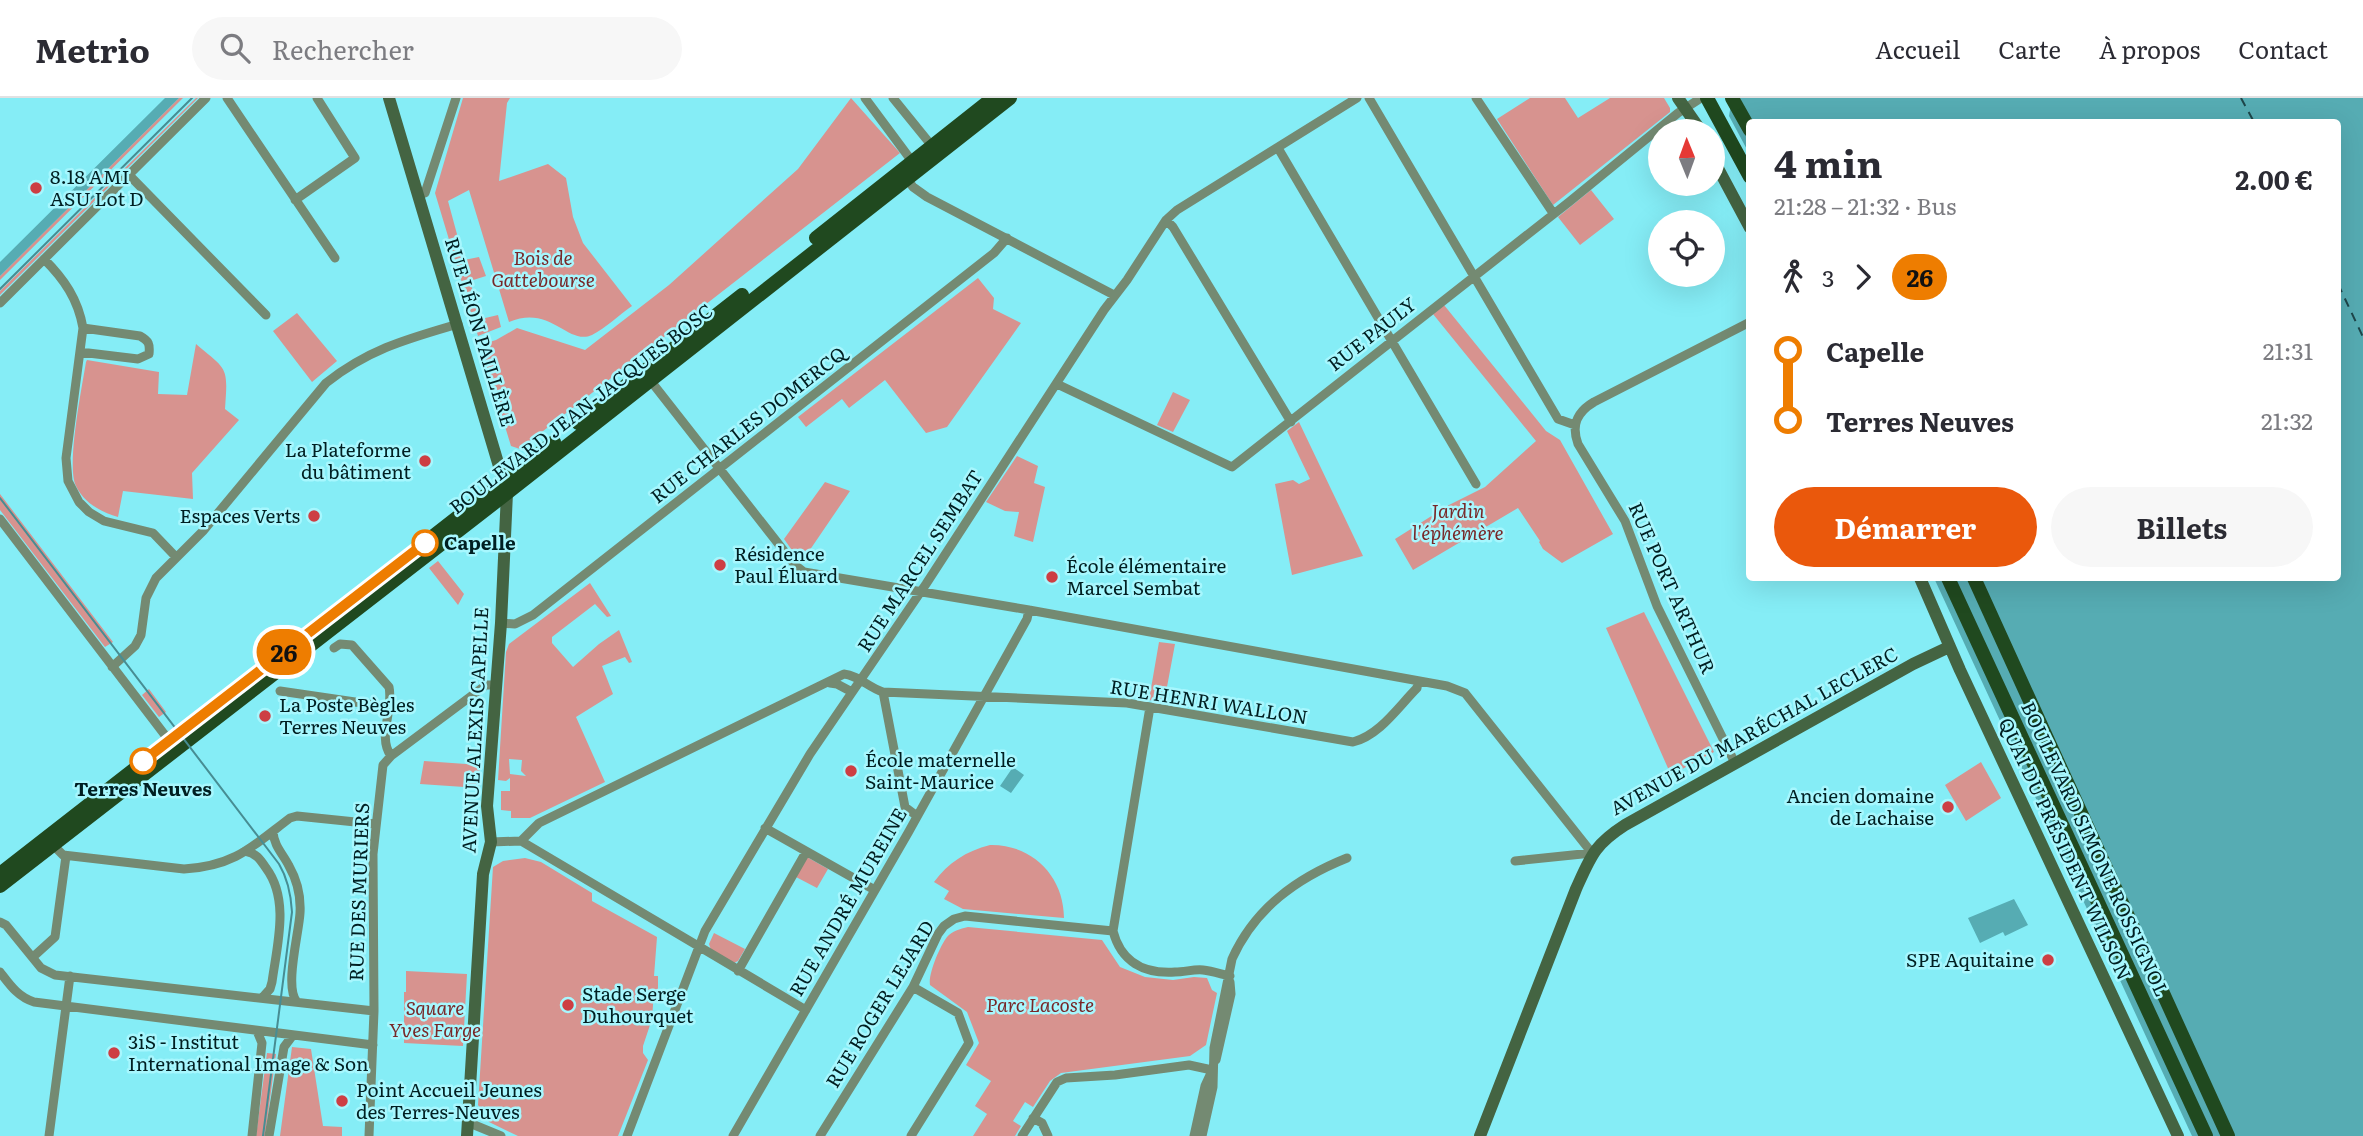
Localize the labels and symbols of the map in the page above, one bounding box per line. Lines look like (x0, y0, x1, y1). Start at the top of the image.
north arrow (1648, 119, 1726, 196)
place label: 8.18 AMI ASU Lot D (50, 162, 143, 212)
marker: 8.18 AMI ASU Lot D (28, 180, 44, 196)
street label: RUE LÉON PAILLÈRE (439, 234, 523, 430)
park label: Bois de Gattebourse (491, 243, 595, 293)
street label: RUE PAULY (1321, 289, 1422, 377)
street label: BOULEVARD JEAN-JACQUES BOSC (443, 296, 718, 520)
street label: RUE CHARLES DOMERCQ (644, 338, 853, 509)
place label: La Plateforme du bâtiment (285, 435, 411, 485)
marker: La Plateforme du bâtiment (417, 453, 433, 469)
street label: RUE MARCEL SEMBAT (850, 464, 989, 657)
park label: Jardin l'éphémère (1412, 496, 1504, 546)
street label: RUE PORT ARTHUR (1622, 497, 1723, 678)
place label: Espaces Verts (179, 501, 300, 529)
marker: Espaces Verts (306, 508, 322, 524)
place label: Capelle (444, 528, 516, 556)
marker: Capelle (412, 530, 438, 556)
place label: Résidence Paul Éluard (734, 539, 838, 589)
place label: École élémentaire Marcel Sembat (1066, 551, 1226, 601)
marker: Résidence Paul Éluard (712, 557, 728, 573)
marker: École élémentaire Marcel Sembat (1044, 569, 1060, 585)
street label: AVENUE ALEXIS CAPELLE (454, 606, 494, 854)
line badge: 26 (252, 629, 316, 675)
street label: AVENUE DU MARÉCHAL LECLERC (1605, 639, 1902, 821)
street label: RUE HENRI WALLON (1108, 672, 1310, 730)
place label: La Poste Bègles Terres Neuves (279, 690, 415, 740)
street label: BOULEVARD SIMONE ROSSIGNOL (2015, 696, 2177, 1001)
marker: La Poste Bègles Terres Neuves (257, 708, 273, 724)
street label: QUAI DU PRÉSIDENT WILSON (1993, 713, 2139, 984)
place label: École maternelle Saint-Maurice (865, 745, 1016, 795)
marker: Terres Neuves (130, 748, 156, 774)
marker: École maternelle Saint-Maurice (843, 763, 859, 779)
place label: Terres Neuves (74, 774, 212, 802)
place label: Ancien domaine de Lachaise (1786, 781, 1934, 831)
marker: Ancien domaine de Lachaise (1940, 799, 1956, 815)
street label: RUE DES MURIERS (341, 802, 375, 982)
street label: RUE ANDRÉ MUREINE (782, 802, 913, 1001)
street label: RUE ROGER LEJARD (818, 914, 940, 1093)
place label: SPE Aquitaine (1906, 945, 2034, 973)
marker: SPE Aquitaine (2040, 952, 2056, 968)
place label: Stade Serge Duhourquet (582, 979, 694, 1029)
park label: Parc Lacoste (986, 990, 1094, 1018)
park label: Square Yves Farge (389, 993, 481, 1043)
marker: Stade Serge Duhourquet (560, 997, 576, 1013)
place label: 3iS - Institut International Image & Son (128, 1027, 369, 1077)
marker: 3iS - Institut International Image & Son (106, 1045, 122, 1061)
place label: Point Accueil Jeunes des Terres-Neuves (356, 1075, 542, 1125)
marker: Point Accueil Jeunes des Terres-Neuves (334, 1093, 350, 1109)

